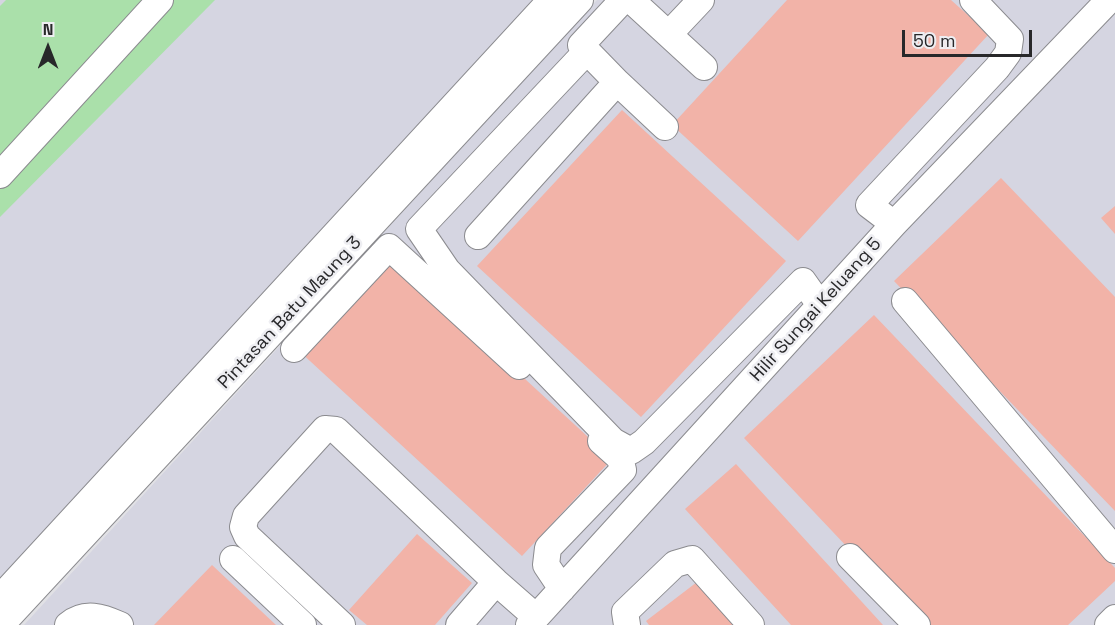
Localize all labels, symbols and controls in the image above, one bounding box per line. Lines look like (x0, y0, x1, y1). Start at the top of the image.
north arrow (18, 18, 78, 78)
scale bar (905, 18, 1036, 56)
text: N (43, 19, 53, 40)
text: 50 m (913, 29, 955, 52)
street label: Pintasan Batu Maung 3 (214, 232, 366, 394)
street label: Hilir Sungai Keluang 5 (746, 234, 886, 386)

